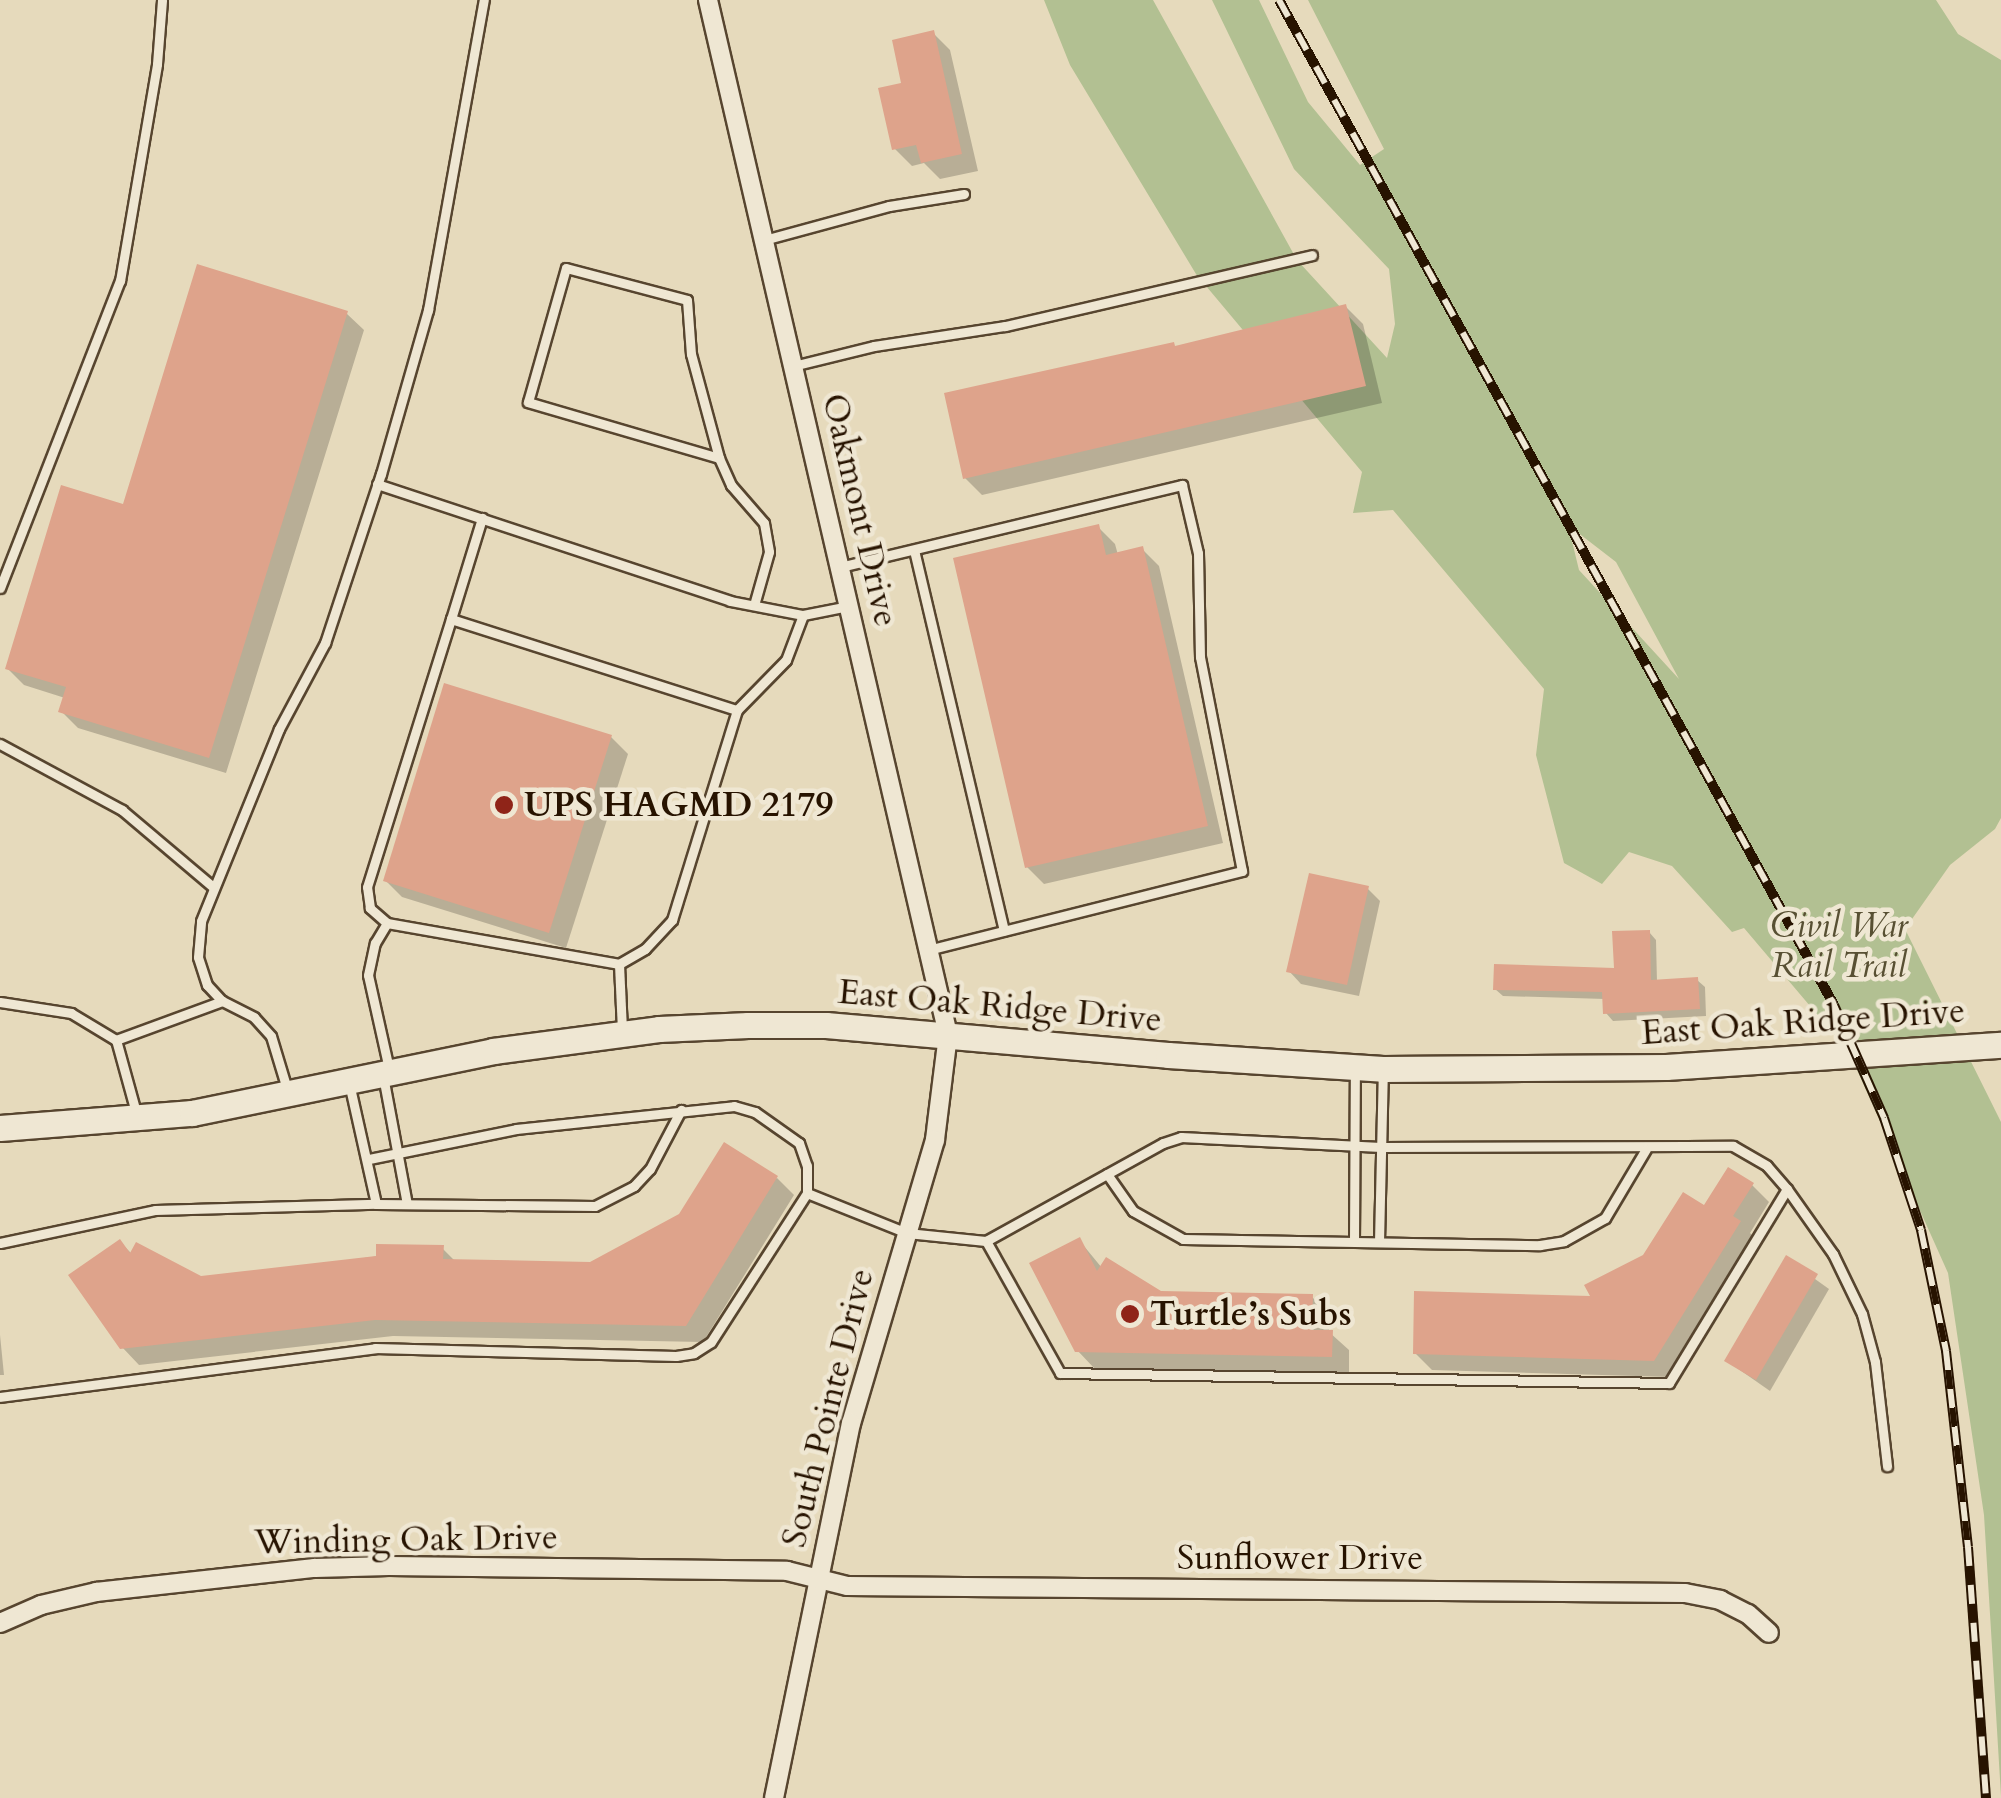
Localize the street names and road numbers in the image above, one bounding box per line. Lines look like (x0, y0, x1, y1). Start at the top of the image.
street label: Oakmont Drive (813, 390, 907, 630)
street label: East Oak Ridge Drive (836, 971, 1164, 1041)
street label: East Oak Ridge Drive (1640, 990, 1966, 1054)
street label: South Pointe Drive (773, 1264, 883, 1552)
street label: Winding Oak Drive (254, 1516, 558, 1564)
street label: Sunflower Drive (1177, 1537, 1423, 1579)

